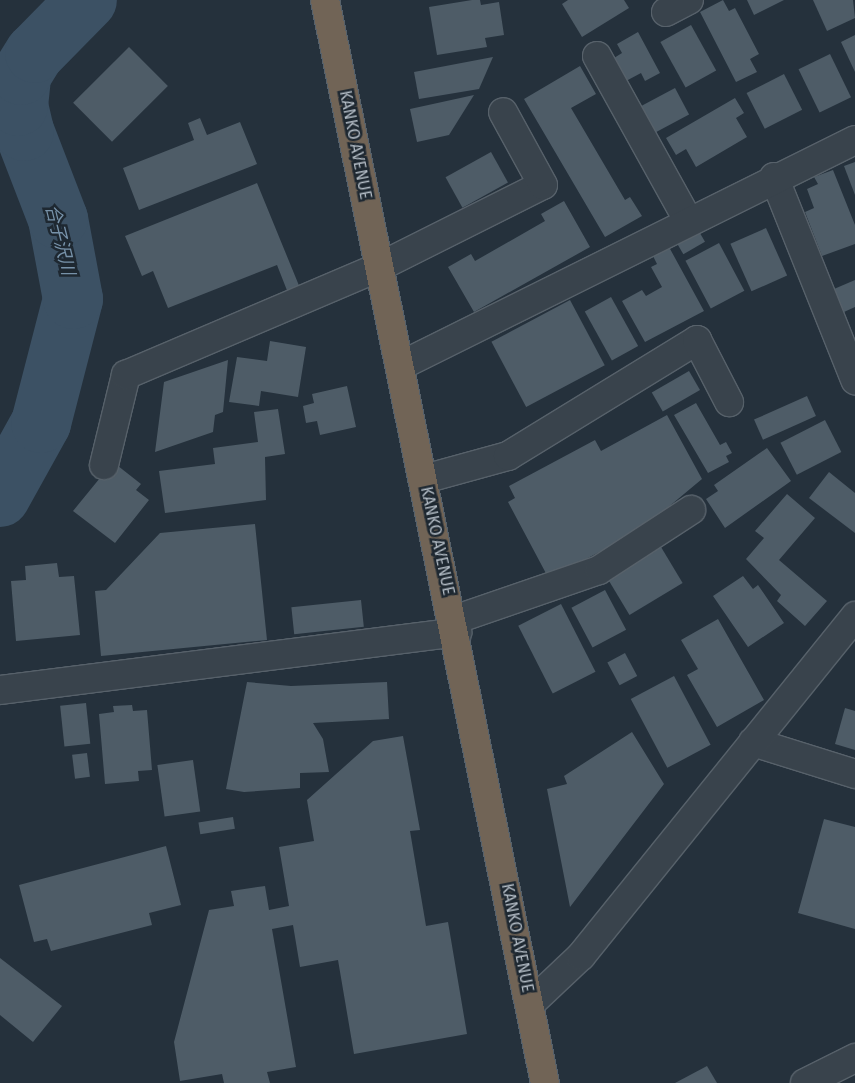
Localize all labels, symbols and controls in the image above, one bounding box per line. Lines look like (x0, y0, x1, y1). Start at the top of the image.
street label: KANKO AVENUE (335, 89, 375, 201)
water label: 合子沢川 (41, 202, 79, 278)
street label: KANKO AVENUE (416, 485, 458, 597)
street label: KANKO AVENUE (497, 882, 537, 994)

